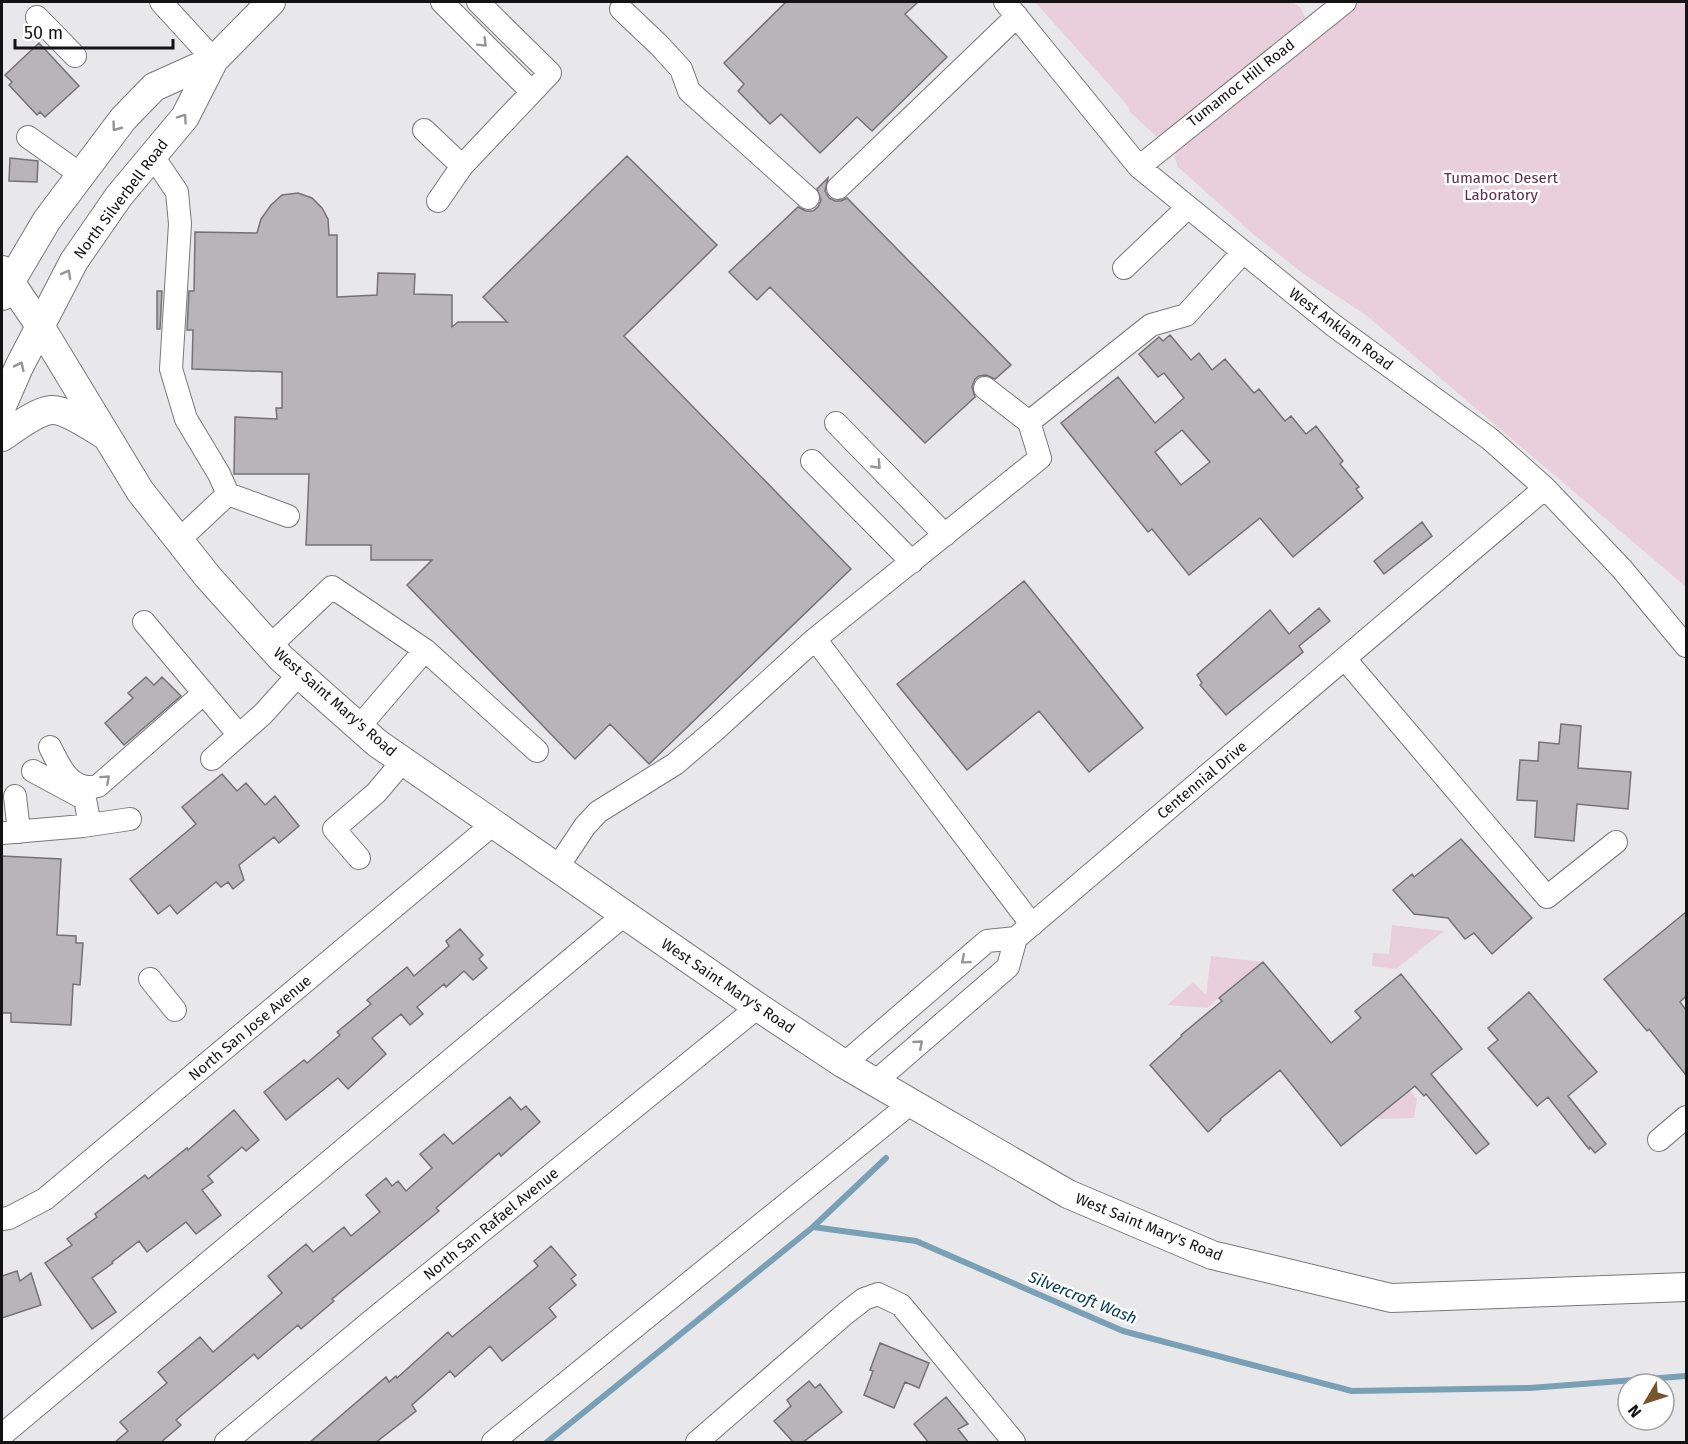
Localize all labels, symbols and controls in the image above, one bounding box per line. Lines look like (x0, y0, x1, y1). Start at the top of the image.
scale bar (15, 12, 172, 50)
text: 50 m (24, 22, 63, 44)
street label: Tumamoc Hill Road (1184, 35, 1298, 131)
one-way arrow (477, 36, 487, 47)
one-way arrow (176, 113, 187, 124)
one-way arrow (112, 120, 123, 131)
street label: North Silverbell Road (70, 136, 172, 262)
park label: Tumamoc Desert Laboratory (1444, 169, 1559, 204)
one-way arrow (60, 270, 71, 280)
street label: West Anklam Road (1285, 284, 1397, 374)
one-way arrow (13, 361, 24, 372)
one-way arrow (870, 459, 881, 469)
street label: West Saint Mary's Road (270, 644, 400, 760)
street label: Centennial Drive (1153, 737, 1251, 823)
one-way arrow (99, 775, 110, 786)
street label: West Saint Mary's Road (658, 935, 798, 1037)
one-way arrow (961, 953, 972, 964)
street label: North San Jose Avenue (185, 971, 315, 1085)
one-way arrow (912, 1040, 923, 1051)
street label: North San Rafael Avenue (420, 1164, 562, 1284)
street label: West Saint Mary's Road (1073, 1189, 1225, 1265)
water label: Silvercroft Wash (1025, 1267, 1140, 1328)
north arrow (1616, 1372, 1676, 1432)
text: N (1624, 1401, 1645, 1421)

